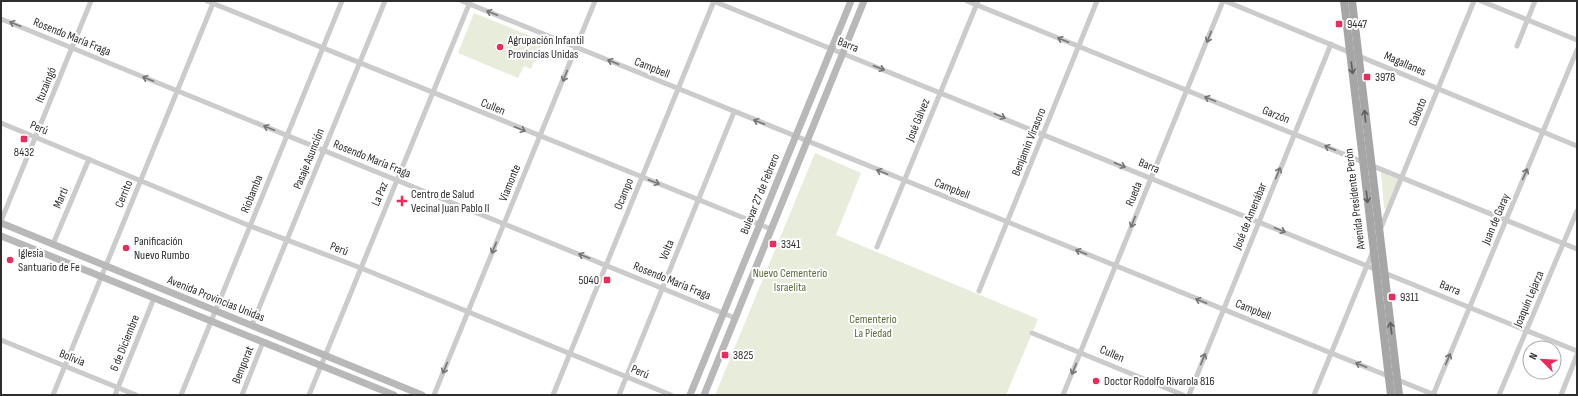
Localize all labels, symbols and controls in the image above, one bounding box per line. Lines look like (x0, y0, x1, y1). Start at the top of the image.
one-way arrow (487, 9, 499, 17)
street label: Rosendo María Fraga (31, 15, 113, 59)
place label: 9447 (1347, 17, 1367, 32)
marker: 9447 (1334, 19, 1344, 29)
one-way arrow (9, 20, 21, 28)
one-way arrow (1204, 31, 1212, 43)
place label: Agrupación Infantil Provincias Unidas (507, 33, 584, 62)
street label: Barra (835, 34, 861, 56)
one-way arrow (1058, 36, 1070, 43)
marker: Agrupación Infantil Provincias Unidas (495, 42, 505, 52)
street label: Magallanes (1382, 48, 1428, 80)
street label: Campbell (632, 54, 672, 82)
one-way arrow (607, 58, 619, 66)
one-way arrow (1348, 61, 1356, 74)
one-way arrow (873, 64, 885, 72)
street label: Ituzaingó (32, 65, 60, 105)
one-way arrow (560, 69, 568, 81)
place label: 3978 (1375, 70, 1395, 85)
marker: 3978 (1362, 72, 1372, 82)
one-way arrow (143, 74, 155, 82)
street label: Cullen (478, 95, 508, 119)
one-way arrow (1204, 95, 1216, 103)
street label: José Gálvez (902, 96, 934, 145)
street label: Gaboto (1406, 96, 1430, 128)
street label: Garzón (1260, 103, 1292, 127)
street label: Benjamín Virasoro (1009, 106, 1049, 178)
one-way arrow (1362, 110, 1369, 123)
one-way arrow (994, 113, 1006, 120)
street label: Perú (28, 118, 50, 138)
one-way arrow (754, 118, 766, 126)
one-way arrow (263, 123, 275, 131)
one-way arrow (514, 125, 526, 133)
street label: Pasaje Asunción (290, 126, 328, 192)
marker: 8432 (19, 134, 29, 144)
street label: Rosendo María Fraga (331, 137, 413, 181)
one-way arrow (1325, 144, 1337, 151)
place label: 8432 (14, 145, 34, 160)
street label: Avenida Presidente Perón (1341, 148, 1369, 251)
street label: Bulevar 27 de Febrero (737, 151, 783, 237)
street label: Barra (1136, 155, 1162, 177)
one-way arrow (1114, 161, 1126, 169)
street label: Viamonte (496, 162, 524, 204)
one-way arrow (877, 168, 889, 175)
one-way arrow (1275, 168, 1283, 180)
one-way arrow (1522, 169, 1529, 181)
street label: Riobamba (238, 172, 267, 215)
street label: Campbell (932, 175, 972, 203)
street label: Ocampo (611, 176, 637, 212)
street label: Cerrito (112, 178, 136, 210)
street label: La Paz (368, 179, 392, 208)
one-way arrow (647, 179, 659, 187)
street label: Rueda (1122, 179, 1146, 208)
street label: José de Amenábar (1229, 180, 1270, 253)
street label: Marti (50, 185, 72, 211)
place label: Centro de Salud Vecinal Juan Pablo II (411, 187, 489, 216)
one-way arrow (1363, 190, 1371, 203)
street label: Juan de Garay (1478, 191, 1514, 248)
marker: Centro de Salud Vecinal Juan Pablo II (396, 195, 408, 207)
one-way arrow (1129, 216, 1137, 228)
one-way arrow (1273, 226, 1285, 234)
place label: Panificación Nuevo Rumbo (134, 234, 190, 263)
street label: Volta (656, 237, 678, 262)
place label: 3341 (781, 237, 801, 252)
street label: Perú (328, 239, 350, 259)
marker: 3341 (768, 239, 778, 249)
one-way arrow (490, 242, 498, 254)
marker: Panificación Nuevo Rumbo (121, 243, 131, 253)
place label: Iglesia Santuario de Fe (18, 246, 80, 275)
one-way arrow (1075, 248, 1087, 255)
one-way arrow (578, 252, 590, 259)
marker: Iglesia Santuario de Fe (5, 255, 15, 265)
street label: Rosendo María Fraga (631, 259, 713, 303)
park label: Nuevo Cementerio Israelita (753, 266, 827, 295)
street label: Joaquín Lejarza (1510, 268, 1548, 330)
street label: Avenida Provincias Unidas (164, 272, 267, 325)
place label: 5040 (578, 273, 599, 288)
marker: 5040 (602, 275, 612, 285)
street label: Barra (1437, 277, 1463, 299)
place label: 9311 (1400, 290, 1420, 305)
marker: 9311 (1387, 292, 1397, 302)
one-way arrow (1196, 296, 1208, 304)
street label: Campbell (1233, 296, 1273, 324)
street label: 6 de Diciembre (107, 312, 143, 373)
park label: Cementerio La Piedad (849, 312, 897, 341)
one-way arrow (1387, 322, 1395, 335)
north arrow (1522, 340, 1562, 380)
street label: Cullen (1097, 342, 1127, 366)
street label: Bemporat (229, 344, 257, 386)
street label: Bolivia (57, 346, 87, 370)
place label: 3825 (733, 348, 753, 363)
marker: 3825 (720, 350, 730, 360)
text: N (1526, 351, 1541, 361)
one-way arrow (1200, 353, 1208, 365)
one-way arrow (1445, 353, 1453, 365)
one-way arrow (1356, 360, 1368, 368)
one-way arrow (441, 362, 448, 374)
street label: Perú (629, 362, 651, 382)
one-way arrow (1069, 362, 1077, 374)
place label: Doctor Rodolfo Rivarola 816 (1104, 374, 1215, 389)
marker: Doctor Rodolfo Rivarola 816 (1091, 376, 1101, 386)

